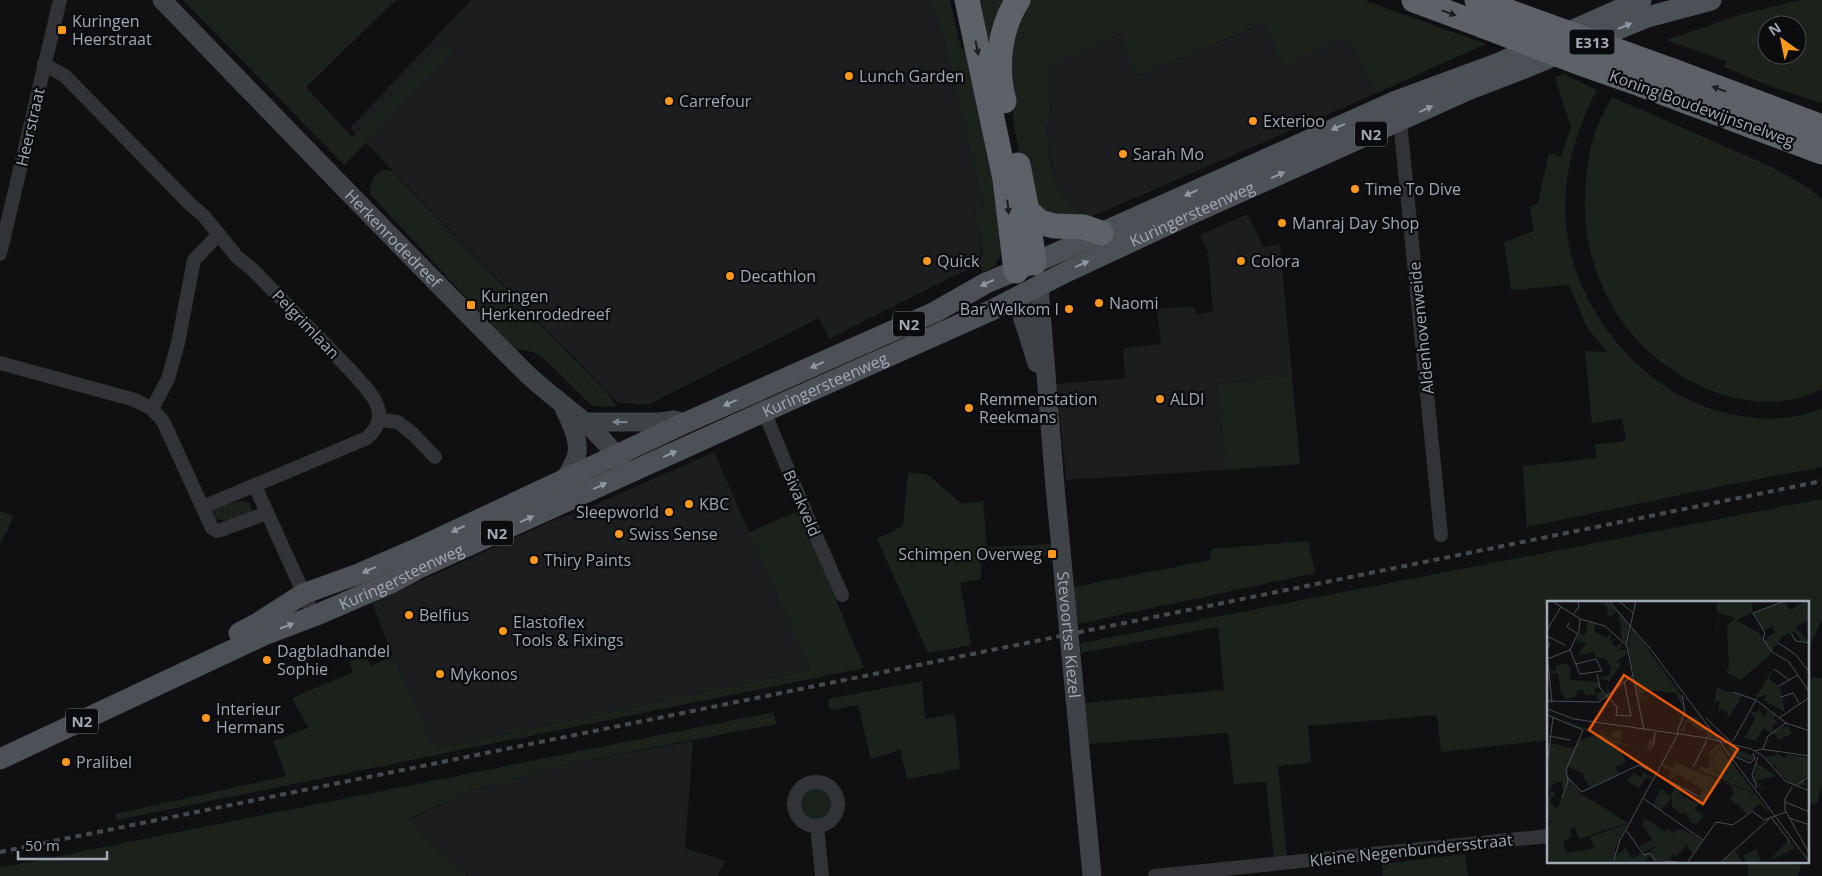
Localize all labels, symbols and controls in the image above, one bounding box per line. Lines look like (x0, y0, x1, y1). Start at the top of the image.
one-way arrow (1442, 9, 1457, 17)
place label: Kuringen Heerstraat (72, 10, 152, 50)
north arrow (1757, 15, 1807, 65)
text: N (1765, 18, 1785, 40)
one-way arrow (1618, 22, 1632, 30)
marker: Kuringen Heerstraat (56, 24, 68, 36)
road number: E313 (1570, 30, 1614, 54)
one-way arrow (974, 40, 982, 56)
street label: Koning Boudewijnsnelweg (1606, 64, 1798, 152)
place label: Lunch Garden (859, 65, 964, 87)
marker: Lunch Garden (843, 70, 855, 82)
street label: Heerstraat (10, 85, 50, 168)
one-way arrow (1711, 85, 1726, 93)
place label: Carrefour (679, 90, 752, 112)
marker: Carrefour (663, 95, 675, 107)
one-way arrow (1419, 105, 1433, 113)
place label: Exterioo (1263, 110, 1325, 132)
marker: Exterioo (1247, 115, 1259, 127)
road number: N2 (1355, 122, 1387, 146)
one-way arrow (1331, 124, 1345, 132)
place label: Sarah Mo (1133, 143, 1204, 165)
marker: Sarah Mo (1117, 148, 1129, 160)
one-way arrow (1271, 171, 1285, 179)
street label: Kuringersteenweg (1126, 176, 1258, 252)
place label: Time To Dive (1365, 178, 1461, 200)
marker: Time To Dive (1349, 183, 1361, 195)
street label: Herkenrodedreef (340, 184, 447, 293)
one-way arrow (1184, 190, 1198, 198)
one-way arrow (1004, 199, 1012, 215)
place label: Manraj Day Shop (1292, 212, 1419, 234)
marker: Manraj Day Shop (1276, 217, 1288, 229)
place label: Quick (937, 250, 980, 272)
place label: Colora (1251, 250, 1300, 272)
marker: Quick (921, 255, 933, 267)
marker: Colora (1235, 255, 1247, 267)
one-way arrow (1075, 260, 1089, 268)
street label: Aldenhovenweide (1403, 261, 1439, 395)
place label: Decathlon (740, 265, 816, 287)
marker: Decathlon (724, 270, 736, 282)
one-way arrow (980, 279, 994, 287)
street label: Pelgrimlaan (267, 285, 345, 363)
place label: Kuringen Herkenrodedreef (481, 285, 612, 325)
place label: Naomi (1109, 292, 1158, 314)
marker: Naomi (1093, 297, 1105, 309)
place label: Bar Welkom I (960, 298, 1059, 320)
marker: Kuringen Herkenrodedreef (465, 299, 477, 311)
marker: Bar Welkom I (1063, 303, 1075, 315)
road number: N2 (893, 312, 925, 336)
street label: Kuringersteenweg (758, 347, 891, 422)
one-way arrow (810, 362, 824, 370)
place label: Remmenstation Reekmans (979, 388, 1098, 428)
place label: ALDI (1170, 388, 1205, 410)
marker: ALDI (1154, 393, 1166, 405)
one-way arrow (723, 400, 737, 408)
marker: Remmenstation Reekmans (963, 402, 975, 414)
one-way arrow (611, 418, 627, 426)
one-way arrow (663, 449, 677, 457)
street label: Bivakveld (778, 466, 826, 540)
one-way arrow (593, 482, 607, 490)
place label: KBC (699, 493, 729, 515)
marker: KBC (683, 498, 695, 510)
place label: Sleepworld (576, 501, 659, 523)
marker: Sleepworld (663, 506, 675, 518)
one-way arrow (520, 515, 534, 523)
road number: N2 (481, 520, 513, 546)
place label: Swiss Sense (629, 523, 718, 545)
one-way arrow (450, 525, 465, 534)
marker: Swiss Sense (613, 528, 625, 540)
street label: Kuringersteenweg (335, 538, 468, 615)
place label: Schimpen Overweg (898, 543, 1042, 565)
marker: Schimpen Overweg (1046, 548, 1058, 560)
place label: Thiry Paints (544, 549, 631, 571)
marker: Thiry Paints (528, 554, 540, 566)
one-way arrow (362, 566, 376, 574)
street label: Stevoortse Kiezel (1052, 570, 1086, 699)
inset map (1547, 601, 1810, 864)
place label: Belfius (419, 604, 469, 626)
marker: Belfius (403, 609, 415, 621)
place label: Elastoflex Tools & Fixings (513, 611, 624, 651)
one-way arrow (280, 622, 295, 630)
marker: Elastoflex Tools & Fixings (497, 625, 509, 637)
place label: Dagbladhandel Sophie (277, 640, 390, 680)
marker: Dagbladhandel Sophie (261, 654, 273, 666)
place label: Mykonos (450, 663, 518, 685)
marker: Mykonos (434, 668, 446, 680)
place label: Interieur Hermans (216, 698, 284, 738)
road number: N2 (66, 708, 98, 734)
marker: Interieur Hermans (200, 712, 212, 724)
place label: Pralibel (76, 751, 132, 773)
marker: Pralibel (60, 756, 72, 768)
scale bar (18, 828, 106, 860)
street label: Kleine Negenbundersstraat (1308, 828, 1514, 872)
text: 50 m (25, 835, 60, 855)

